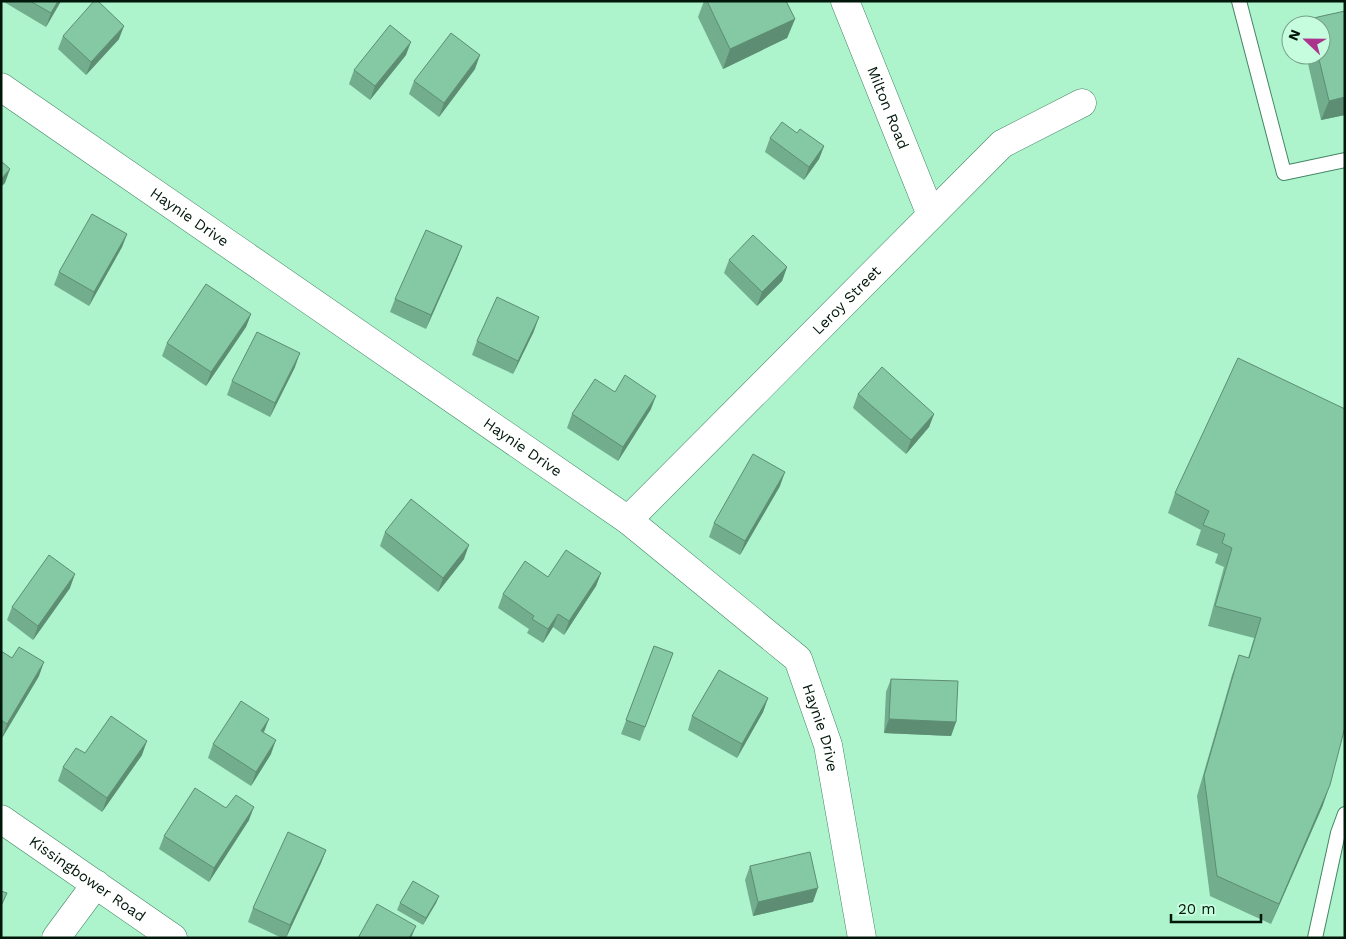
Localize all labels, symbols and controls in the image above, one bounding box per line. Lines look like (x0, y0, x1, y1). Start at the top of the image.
north arrow (1281, 15, 1331, 65)
text: N (1285, 27, 1303, 43)
street label: Milton Road (863, 64, 913, 152)
street label: Haynie Drive (147, 184, 232, 250)
street label: Leroy Street (809, 262, 885, 338)
street label: Haynie Drive (480, 414, 565, 481)
street label: Haynie Drive (798, 681, 842, 773)
street label: Kissingbower Road (26, 832, 149, 925)
scale bar (1171, 892, 1261, 924)
text: 20 m (1178, 900, 1216, 918)

